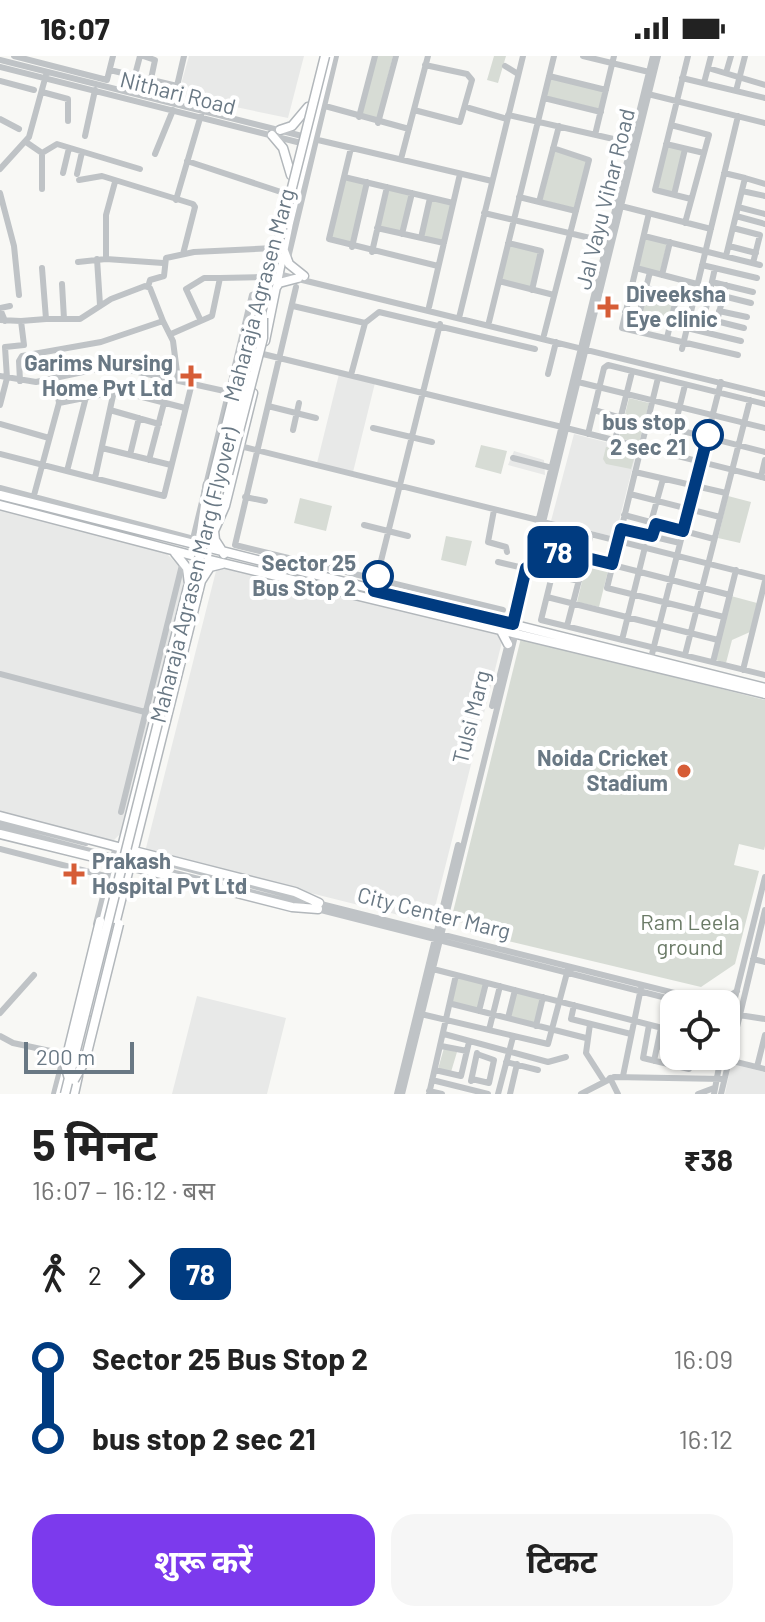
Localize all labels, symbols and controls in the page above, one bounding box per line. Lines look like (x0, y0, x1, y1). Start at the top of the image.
text: 16:07 (40, 10, 110, 46)
street label: Nithari Road (118, 65, 239, 119)
street label: Jal Vayu Vihar Road (569, 106, 639, 292)
street label: Maharaja Agrasen Marg (217, 185, 299, 404)
place label: Diveeksha Eye clinic (626, 280, 726, 331)
marker: Diveeksha Eye clinic (597, 296, 619, 318)
place label: Garims Nursing Home Pvt Ltd (24, 349, 173, 400)
marker: Garims Nursing Home Pvt Ltd (180, 365, 202, 387)
place label: bus stop 2 sec 21 (602, 408, 686, 459)
marker: bus stop 2 sec 21 (693, 420, 723, 450)
street label: Maharaja Agrasen Marg (Flyover) (144, 424, 242, 725)
line badge: 78 (522, 526, 594, 578)
text: 78 (543, 535, 573, 569)
place label: Sector 25 Bus Stop 2 (252, 549, 356, 600)
marker: Sector 25 Bus Stop 2 (363, 561, 393, 591)
street label: Tulsi Marg (446, 667, 494, 766)
place label: Noida Cricket Stadium (537, 744, 668, 795)
marker: Noida Cricket Stadium (675, 762, 693, 780)
place label: Prakash Hospital Pvt Ltd (92, 847, 247, 898)
marker: Prakash Hospital Pvt Ltd (63, 863, 85, 885)
street label: City Center Marg (355, 880, 513, 944)
park label: Ram Leela ground (640, 908, 740, 959)
map controls (660, 990, 740, 1070)
button: locate (660, 990, 740, 1070)
scale bar (24, 1038, 134, 1074)
text: 200 m (36, 1043, 95, 1069)
text: 5 मिनट (32, 1117, 157, 1170)
text: ₹38 (683, 1141, 733, 1177)
text: 16:07 – 16:12 · बस (32, 1174, 215, 1205)
icon: walk (32, 1252, 76, 1296)
icon: forward (114, 1252, 158, 1296)
text: 78 (186, 1257, 215, 1291)
text: 2 (88, 1259, 102, 1290)
text: Sector 25 Bus Stop 2 (92, 1340, 368, 1376)
text: 16:09 (673, 1343, 733, 1374)
text: bus stop 2 sec 21 (92, 1420, 316, 1456)
text: 16:12 (679, 1423, 733, 1454)
button: शुरू करें (32, 1514, 375, 1606)
button: टिकट (391, 1514, 733, 1606)

